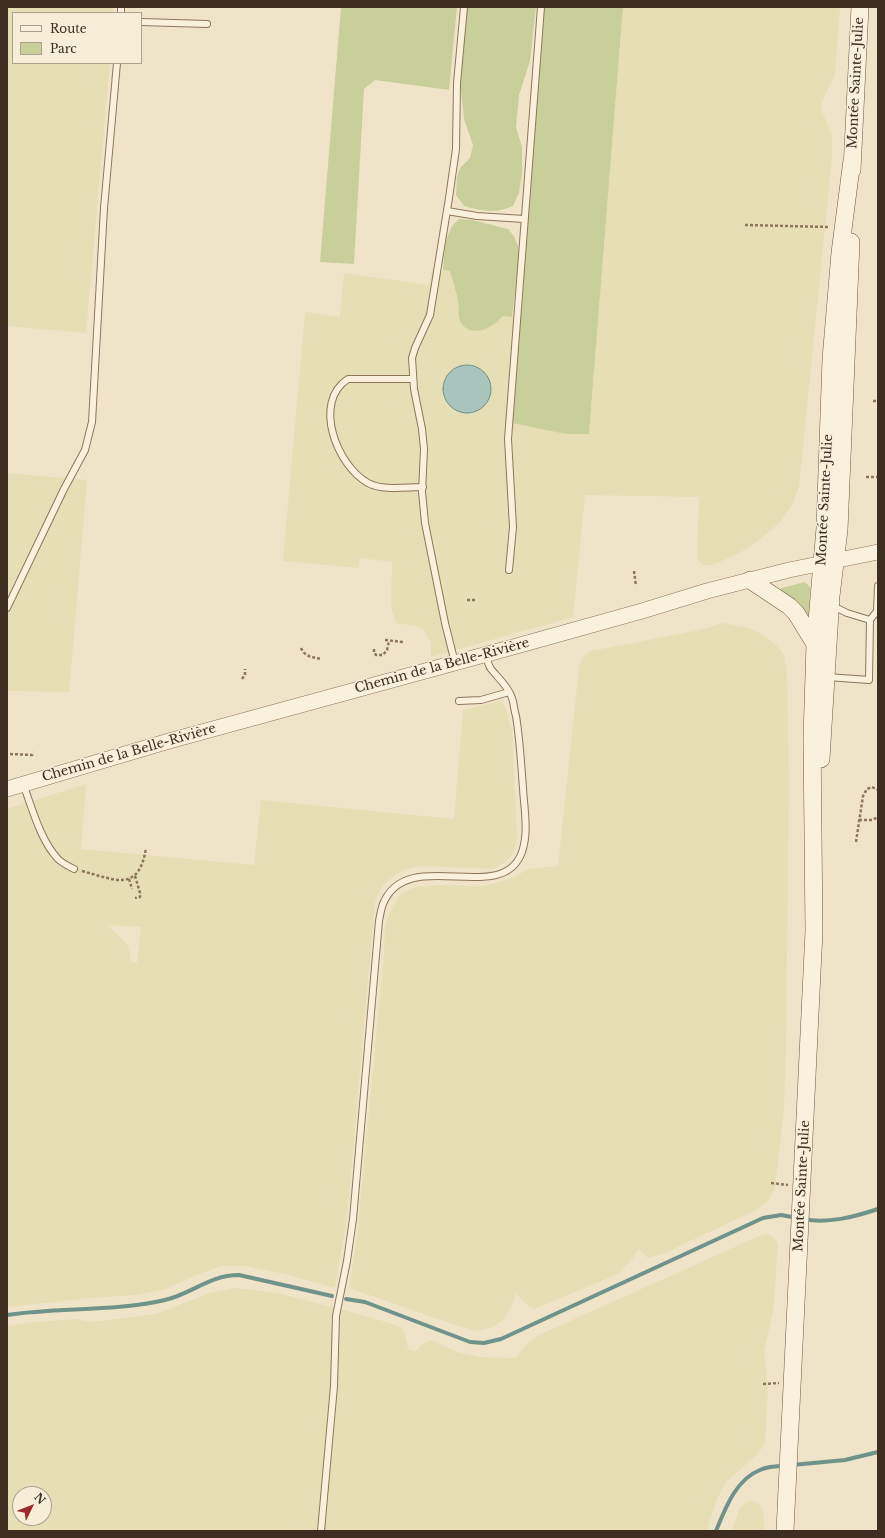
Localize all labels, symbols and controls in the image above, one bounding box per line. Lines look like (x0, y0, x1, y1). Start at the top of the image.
legend (12, 12, 142, 64)
street label: Montée Sainte-Julie (845, 17, 867, 149)
text: Route (50, 21, 87, 36)
text: Parc (50, 41, 77, 56)
street label: Montée Sainte-Julie (814, 434, 836, 566)
street label: Chemin de la Belle-Rivière (353, 635, 531, 697)
street label: Chemin de la Belle-Rivière (40, 721, 218, 785)
street label: Montée Sainte-Julie (791, 1120, 813, 1252)
north arrow (12, 1486, 52, 1526)
text: N (31, 1490, 49, 1507)

